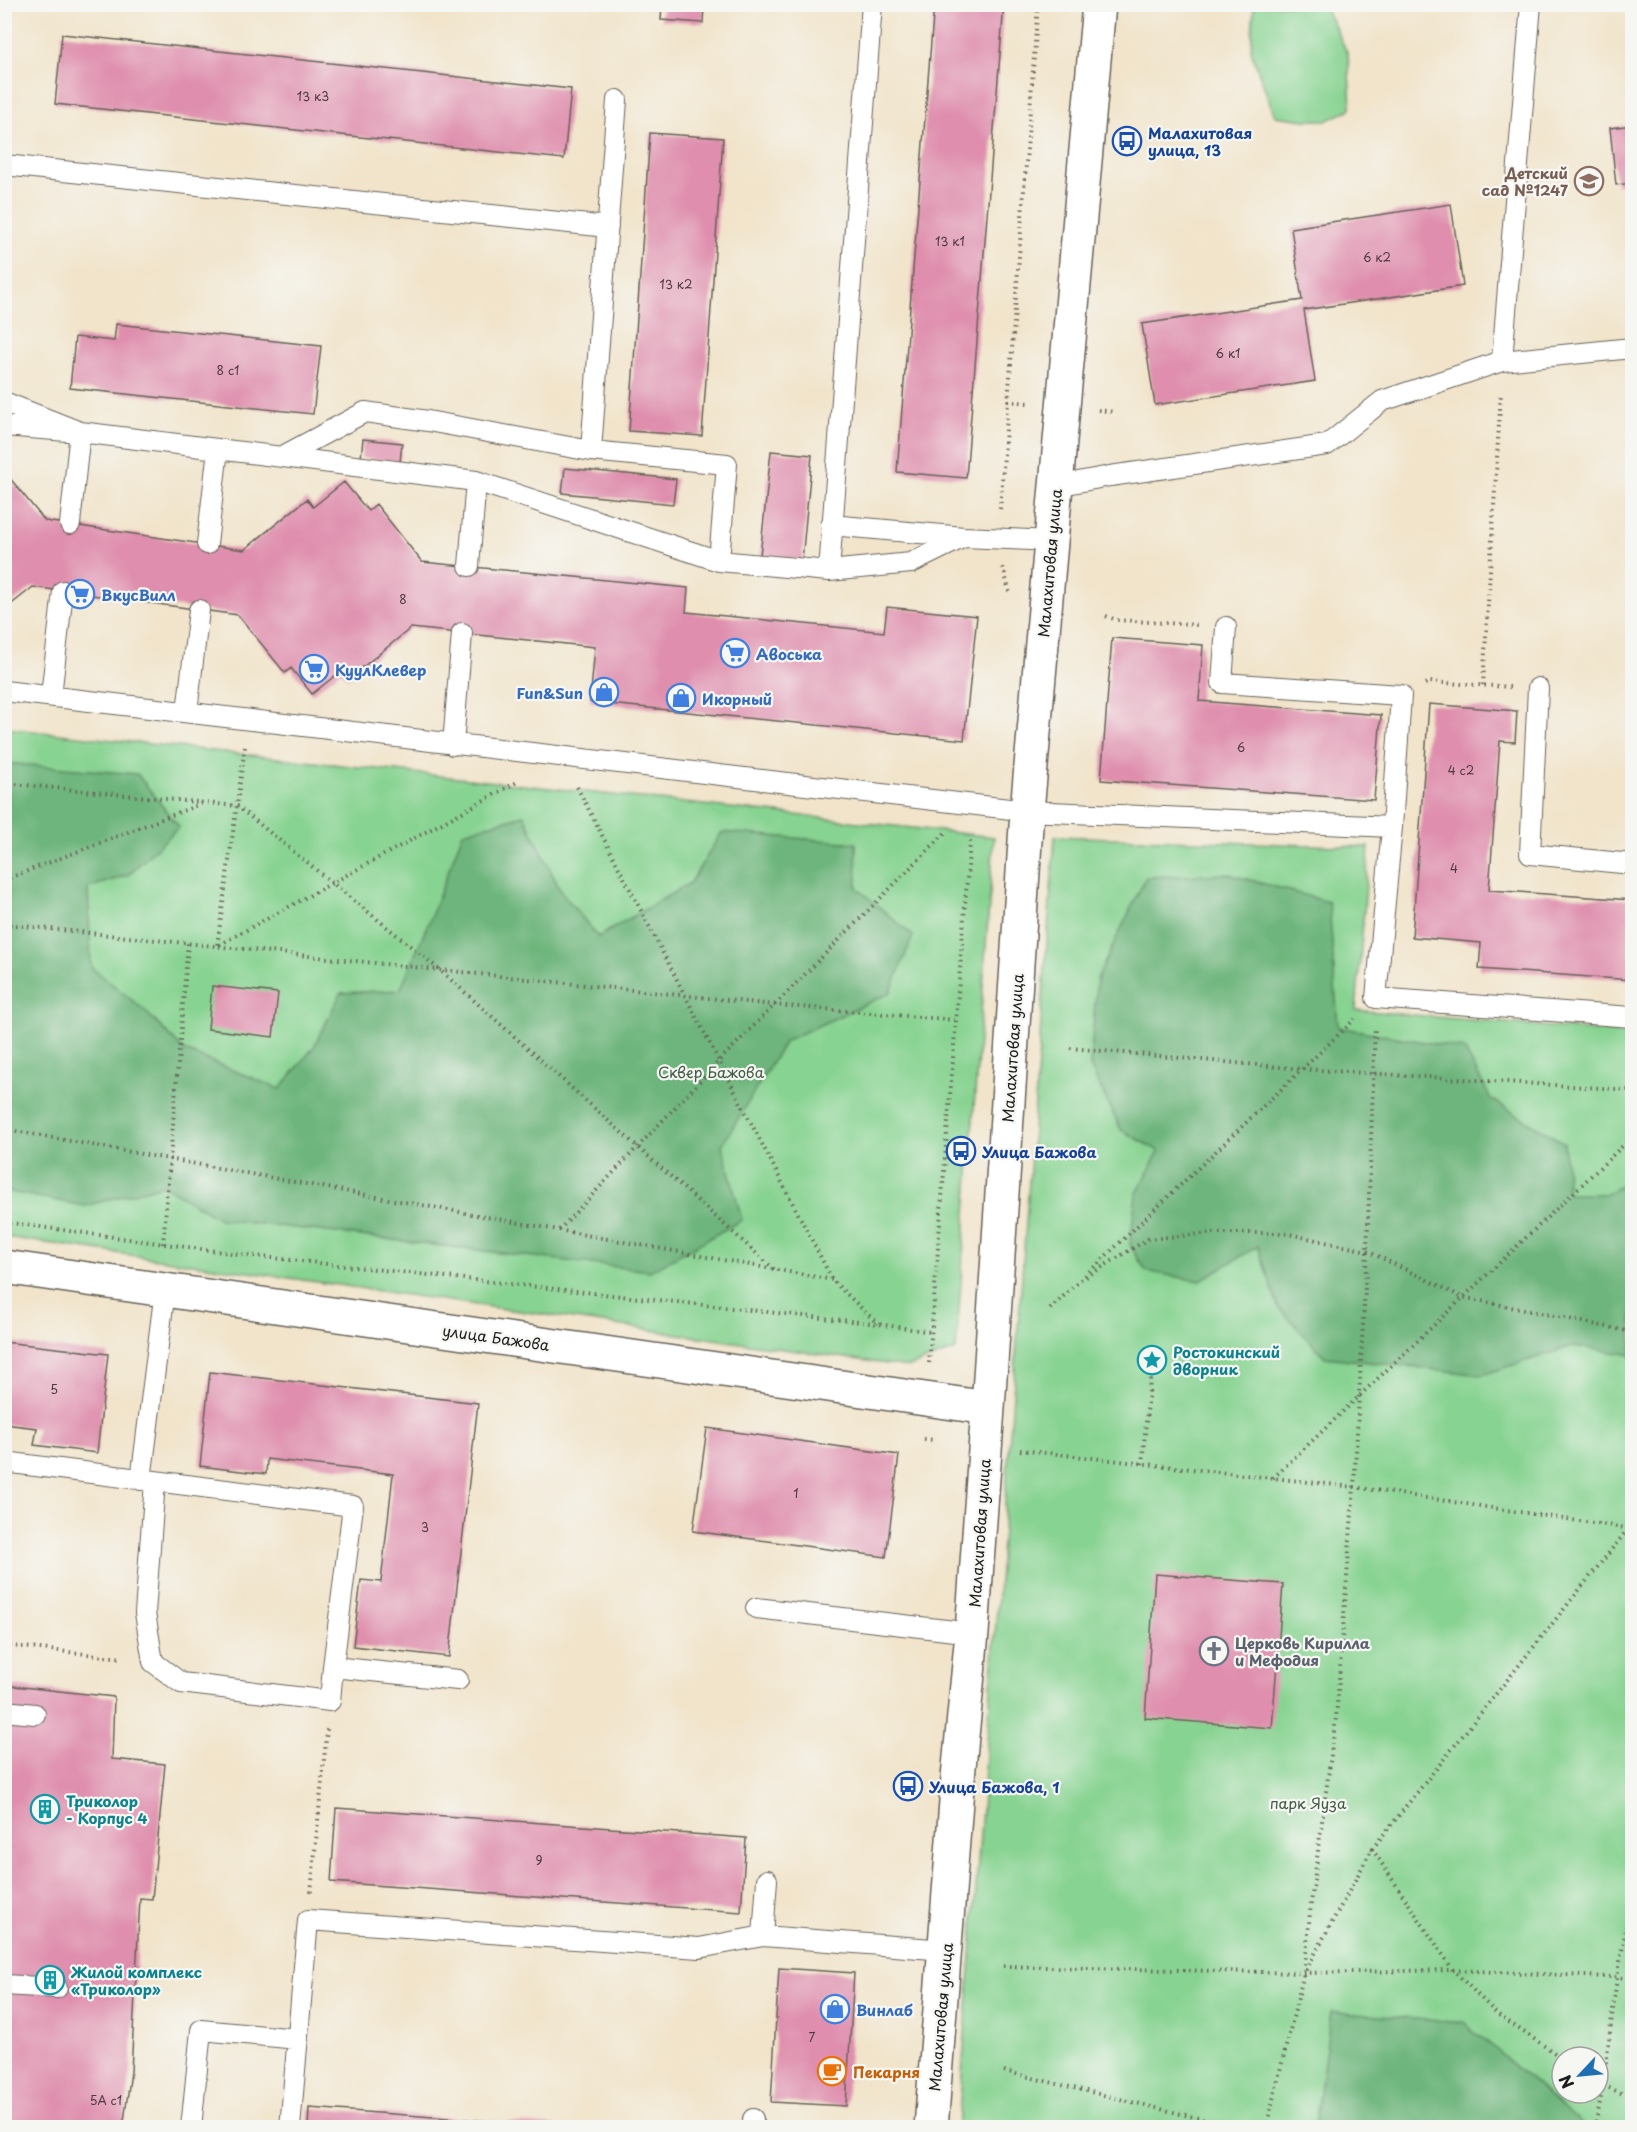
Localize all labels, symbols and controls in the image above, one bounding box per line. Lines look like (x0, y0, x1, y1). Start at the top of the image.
house number: 13 к3 (297, 87, 329, 105)
place label: Малахитовая улица, 13 (1148, 121, 1252, 161)
bus stop icon: Малахитовая улица, 13 (1111, 125, 1143, 157)
place label: Детский сад №1247 (1482, 161, 1568, 201)
school or university icon: Детский сад №1247 (1573, 165, 1605, 197)
house number: 13 к1 (935, 232, 965, 250)
house number: 6 к2 (1363, 248, 1391, 266)
house number: 13 к2 (660, 275, 692, 293)
house number: 6 к1 (1216, 344, 1240, 362)
house number: 8 с1 (216, 361, 240, 379)
street label: Малахитовая улица (1031, 487, 1067, 638)
supermarket icon: ВкусВилл (64, 578, 96, 610)
place label: ВкусВилл (101, 583, 176, 606)
house number: 8 (399, 590, 407, 608)
supermarket icon: Авоська (719, 637, 751, 669)
place label: Авоська (756, 642, 822, 665)
supermarket icon: КуулКлевер (298, 653, 330, 685)
place label: КуулКлевер (335, 658, 426, 681)
shop icon: Fun&Sun (588, 676, 620, 708)
place label: Fun&Sun (517, 681, 583, 704)
shop icon: Икорный (665, 682, 697, 714)
place label: Икорный (702, 687, 772, 710)
house number: 6 (1237, 738, 1245, 756)
house number: 4 с2 (1448, 761, 1474, 779)
house number: 4 (1450, 859, 1458, 877)
street label: Малахитовая улица (995, 972, 1029, 1123)
park label: Сквер Бажова (658, 1060, 765, 1083)
bus stop icon: Улица Бажова (945, 1135, 977, 1167)
place label: Улица Бажова (981, 1140, 1097, 1163)
street label: улица Бажова (441, 1318, 552, 1356)
place label: Ростокинский дворник (1173, 1340, 1280, 1380)
place icon: Ростокинский дворник (1136, 1344, 1168, 1376)
house number: 5 (50, 1380, 58, 1398)
street label: Малахитовая улица (962, 1457, 996, 1608)
house number: 1 (793, 1484, 799, 1502)
house number: 3 (421, 1518, 429, 1536)
place label: Церковь Кирилла и Мефодия (1235, 1631, 1370, 1671)
church icon: Церковь Кирилла и Мефодия (1198, 1635, 1230, 1667)
bus stop icon: Улица Бажова, 1 (892, 1770, 924, 1802)
place label: Улица Бажова, 1 (928, 1775, 1059, 1798)
place label: Триколор - Корпус 4 (66, 1789, 148, 1829)
park label: парк Яуза (1270, 1791, 1347, 1814)
building icon: Триколор - Корпус 4 (29, 1793, 61, 1825)
house number: 9 (535, 1851, 543, 1869)
street label: Малахитовая улица (922, 1941, 958, 2092)
place label: Жилой комплекс «Триколор» (70, 1960, 202, 2000)
building icon: Жилой комплекс «Триколор» (34, 1964, 66, 1996)
shop icon: Винлаб (819, 1993, 851, 2025)
place label: Винлаб (856, 1998, 913, 2021)
house number: 7 (809, 2028, 816, 2046)
north arrow (1550, 2045, 1610, 2105)
cafe icon: Пекарня (816, 2055, 848, 2087)
place label: Пекарня (853, 2060, 920, 2083)
text: N (1552, 2071, 1579, 2093)
house number: 5А с1 (90, 2091, 122, 2109)

